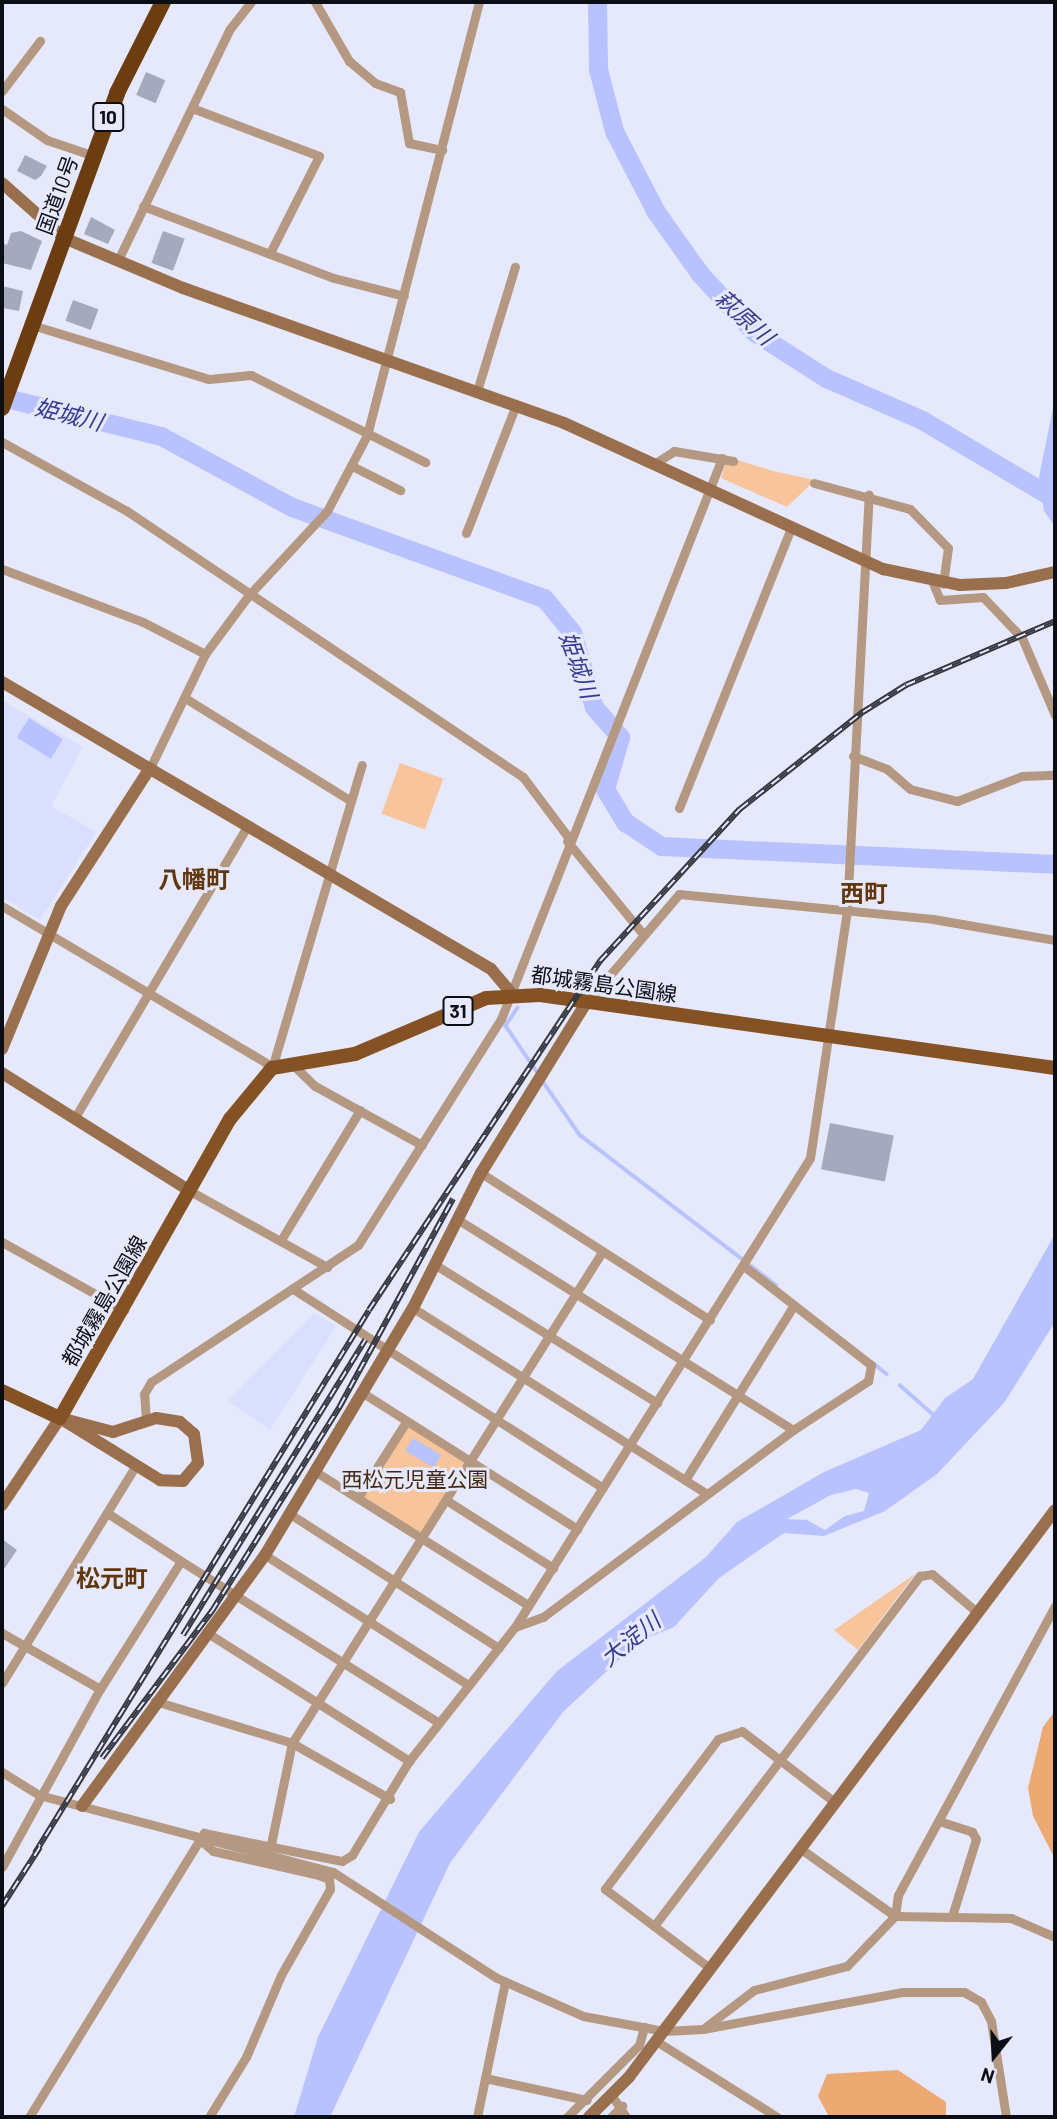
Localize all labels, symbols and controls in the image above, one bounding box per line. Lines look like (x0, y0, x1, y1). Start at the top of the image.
road number: 10 (90, 102, 126, 132)
street label: 国道10号 (31, 152, 83, 238)
water label: 萩原川 (710, 284, 780, 350)
water label: 姫城川 (32, 392, 106, 436)
water label: 姫城川 (554, 628, 604, 702)
district label: 八幡町 (158, 865, 230, 893)
district label: 西町 (840, 879, 888, 907)
street label: 都城霧島公園線 (529, 961, 679, 1007)
road number: 31 (442, 995, 474, 1026)
street label: 都城霧島公園線 (56, 1231, 152, 1371)
park label: 西松元児童公園 (342, 1466, 488, 1492)
district label: 松元町 (76, 1564, 148, 1592)
water label: 大淀川 (595, 1607, 665, 1671)
north arrow (959, 2021, 1029, 2091)
text: N (978, 2064, 997, 2089)

